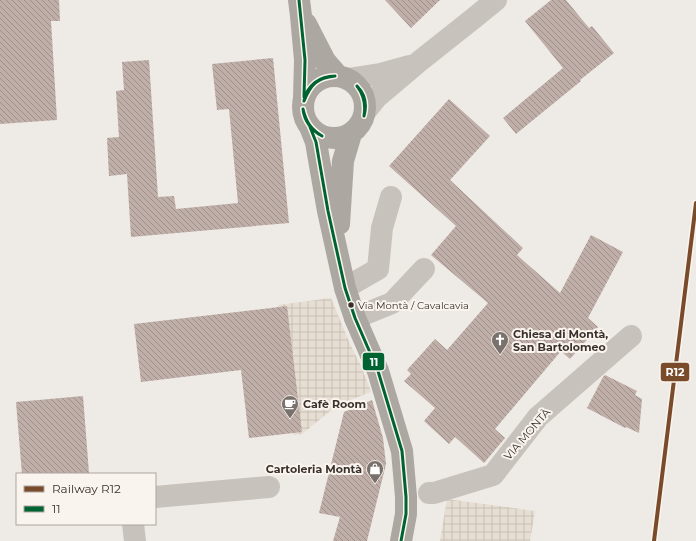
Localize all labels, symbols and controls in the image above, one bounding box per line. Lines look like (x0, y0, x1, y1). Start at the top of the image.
place label: Via Montà / Cavalcavia (358, 299, 469, 312)
marker: Via Montà / Cavalcavia (346, 300, 356, 310)
place label: Chiesa di Montà, San Bartolomeo (513, 327, 608, 354)
church icon: Chiesa di Montà, San Bartolomeo (490, 330, 510, 355)
line badge: 11 (362, 352, 385, 371)
text: 11 (370, 355, 378, 369)
line badge: R12 (660, 362, 690, 382)
text: R12 (666, 365, 685, 379)
cafe icon: Cafè Room (280, 394, 300, 419)
place label: Cafè Room (303, 397, 366, 411)
street label: VIA MONTÀ (501, 405, 553, 463)
shop icon: Cartoleria Montà (365, 459, 385, 484)
place label: Cartoleria Montà (266, 462, 362, 476)
legend (16, 473, 156, 525)
text: Railway R12 (52, 481, 121, 496)
text: 11 (52, 501, 61, 516)

